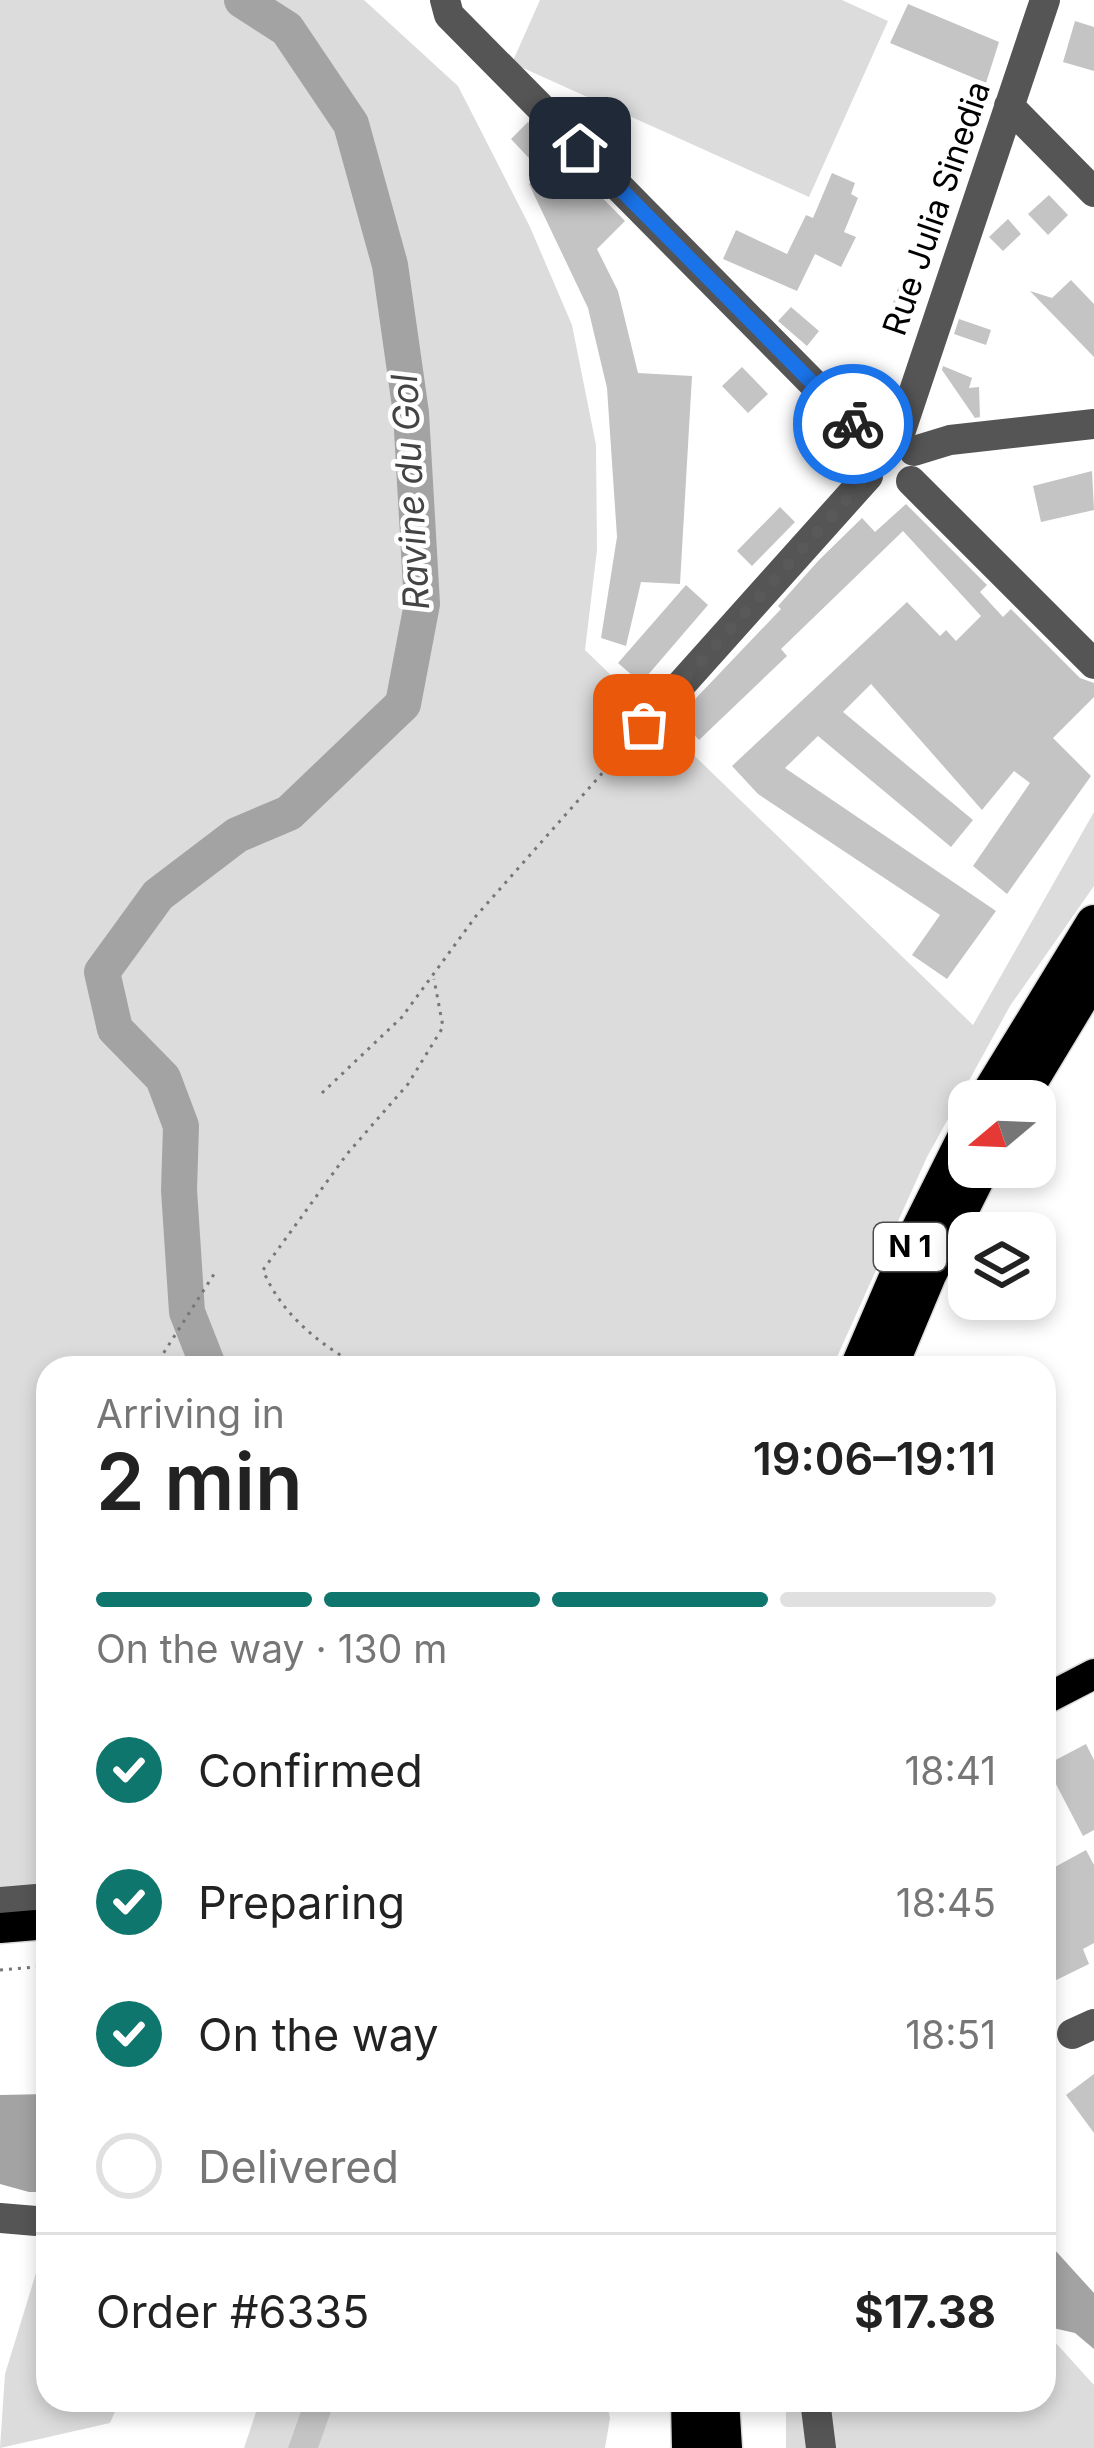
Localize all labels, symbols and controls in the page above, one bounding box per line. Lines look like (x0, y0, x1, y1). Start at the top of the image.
street label: Rue Julia Sinedia (874, 76, 998, 340)
pin (529, 97, 631, 199)
icon: home (547, 115, 613, 181)
courier (793, 364, 913, 484)
water label: Ravine du Gol (382, 373, 438, 611)
icon: bike (820, 391, 886, 457)
pin (593, 674, 695, 776)
icon: bag (611, 692, 677, 758)
north arrow (948, 1080, 1056, 1188)
map controls (948, 1080, 1056, 1320)
button: layers (948, 1212, 1056, 1320)
road number: N 1 (874, 1223, 946, 1271)
text: Arriving in (96, 1390, 285, 1437)
text: 19:06–19:11 (753, 1431, 996, 1486)
text: 2 min (96, 1434, 303, 1529)
text: On the way · 130 m (96, 1625, 447, 1672)
icon: check (96, 1737, 162, 1803)
text: Confirmed (198, 1743, 423, 1798)
text: 18:41 (904, 1747, 996, 1794)
icon: check (96, 1869, 162, 1935)
text: Preparing (198, 1875, 405, 1930)
text: 18:45 (896, 1879, 996, 1926)
icon: check (96, 2001, 162, 2067)
text: On the way (198, 2007, 439, 2062)
text: 18:51 (905, 2011, 996, 2058)
text: Delivered (198, 2139, 399, 2194)
text: Order #6335 (96, 2284, 369, 2339)
text: $17.38 (854, 2284, 996, 2339)

